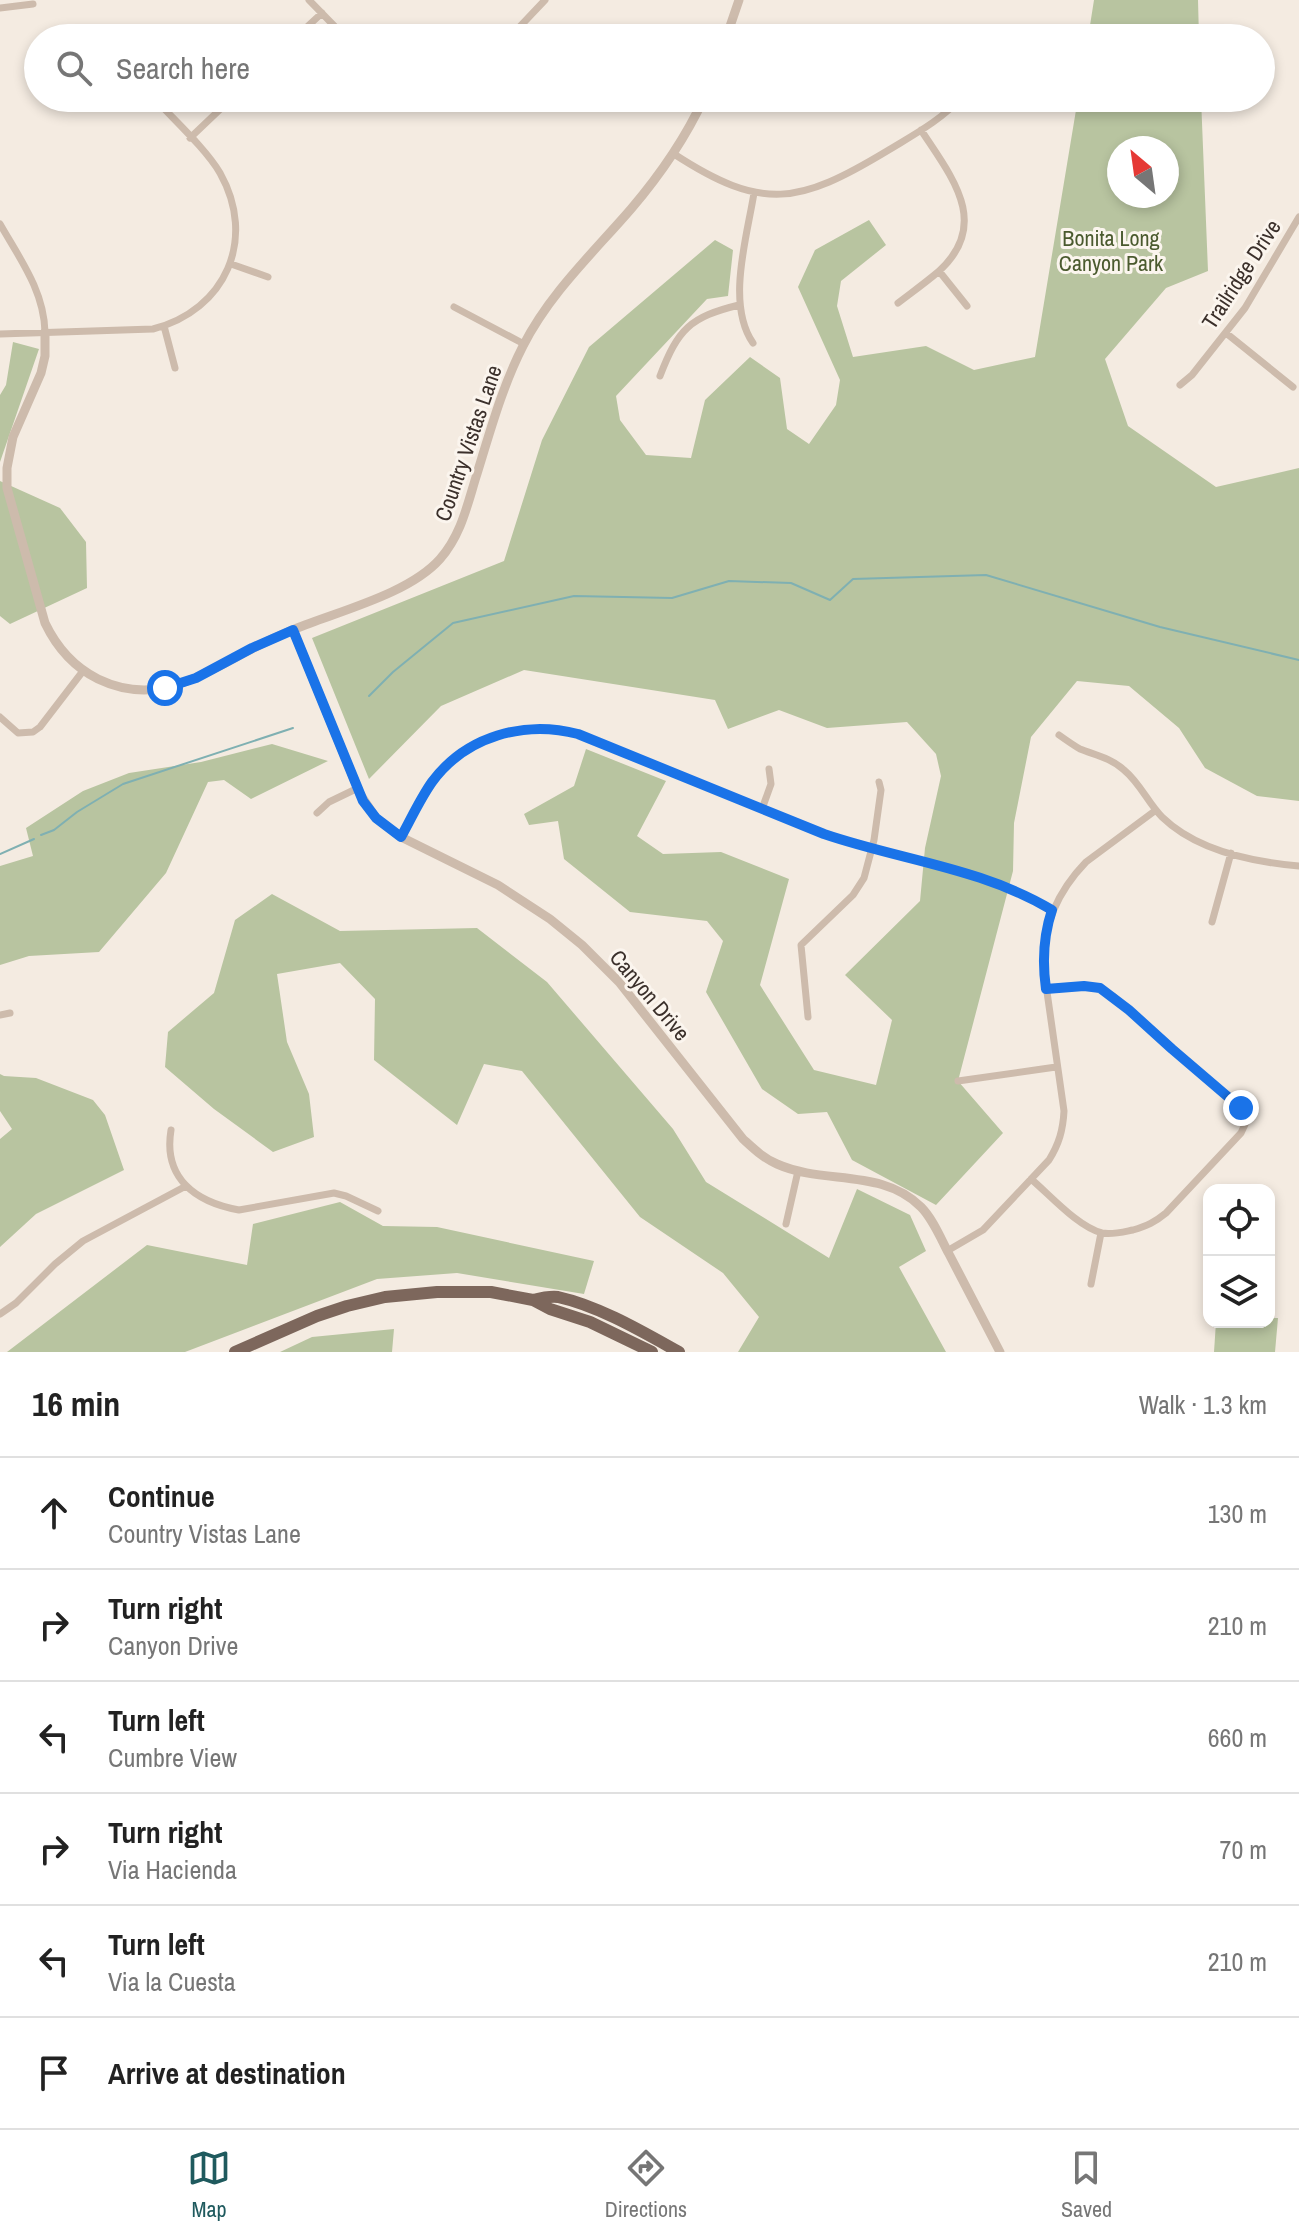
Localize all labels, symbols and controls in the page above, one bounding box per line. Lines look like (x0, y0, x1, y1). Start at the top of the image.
search box (24, 24, 1275, 112)
icon: search (52, 46, 96, 90)
text: Search here (116, 48, 250, 88)
north arrow (1107, 136, 1179, 208)
street label: Trailridge Drive (1194, 214, 1288, 334)
park label: Bonita Long Canyon Park (1059, 223, 1164, 278)
street label: Country Vistas Lane (427, 361, 509, 525)
route start (147, 670, 183, 706)
street label: Canyon Drive (603, 943, 697, 1047)
route end (1223, 1090, 1259, 1126)
map controls (1203, 1184, 1275, 1328)
button: locate (1203, 1184, 1275, 1256)
button: layers (1203, 1256, 1275, 1328)
text: 16 min (32, 1381, 120, 1427)
text: Walk · 1.3 km (1139, 1387, 1267, 1422)
text: Continue (108, 1476, 215, 1516)
icon: ahead (32, 1491, 76, 1535)
text: 130 m (1208, 1496, 1267, 1531)
text: Country Vistas Lane (108, 1516, 301, 1551)
text: Turn right (108, 1588, 222, 1628)
icon: right (32, 1603, 76, 1647)
text: 210 m (1208, 1608, 1267, 1643)
text: Canyon Drive (108, 1628, 238, 1663)
text: Turn left (108, 1700, 205, 1740)
icon: left (32, 1715, 76, 1759)
text: 660 m (1208, 1720, 1267, 1755)
text: Cumbre View (108, 1740, 237, 1775)
text: Turn right (108, 1812, 222, 1852)
icon: right (32, 1827, 76, 1871)
text: 70 m (1220, 1832, 1267, 1867)
text: Via Hacienda (108, 1852, 237, 1887)
text: Turn left (108, 1924, 205, 1964)
icon: left (32, 1939, 76, 1983)
text: 210 m (1208, 1944, 1267, 1979)
text: Via la Cuesta (108, 1964, 236, 1999)
icon: arrive (32, 2051, 76, 2095)
text: Arrive at destination (108, 2053, 346, 2093)
tab: Map (187, 2146, 231, 2224)
tab: Directions (605, 2146, 687, 2224)
tab: Saved (1061, 2146, 1112, 2224)

